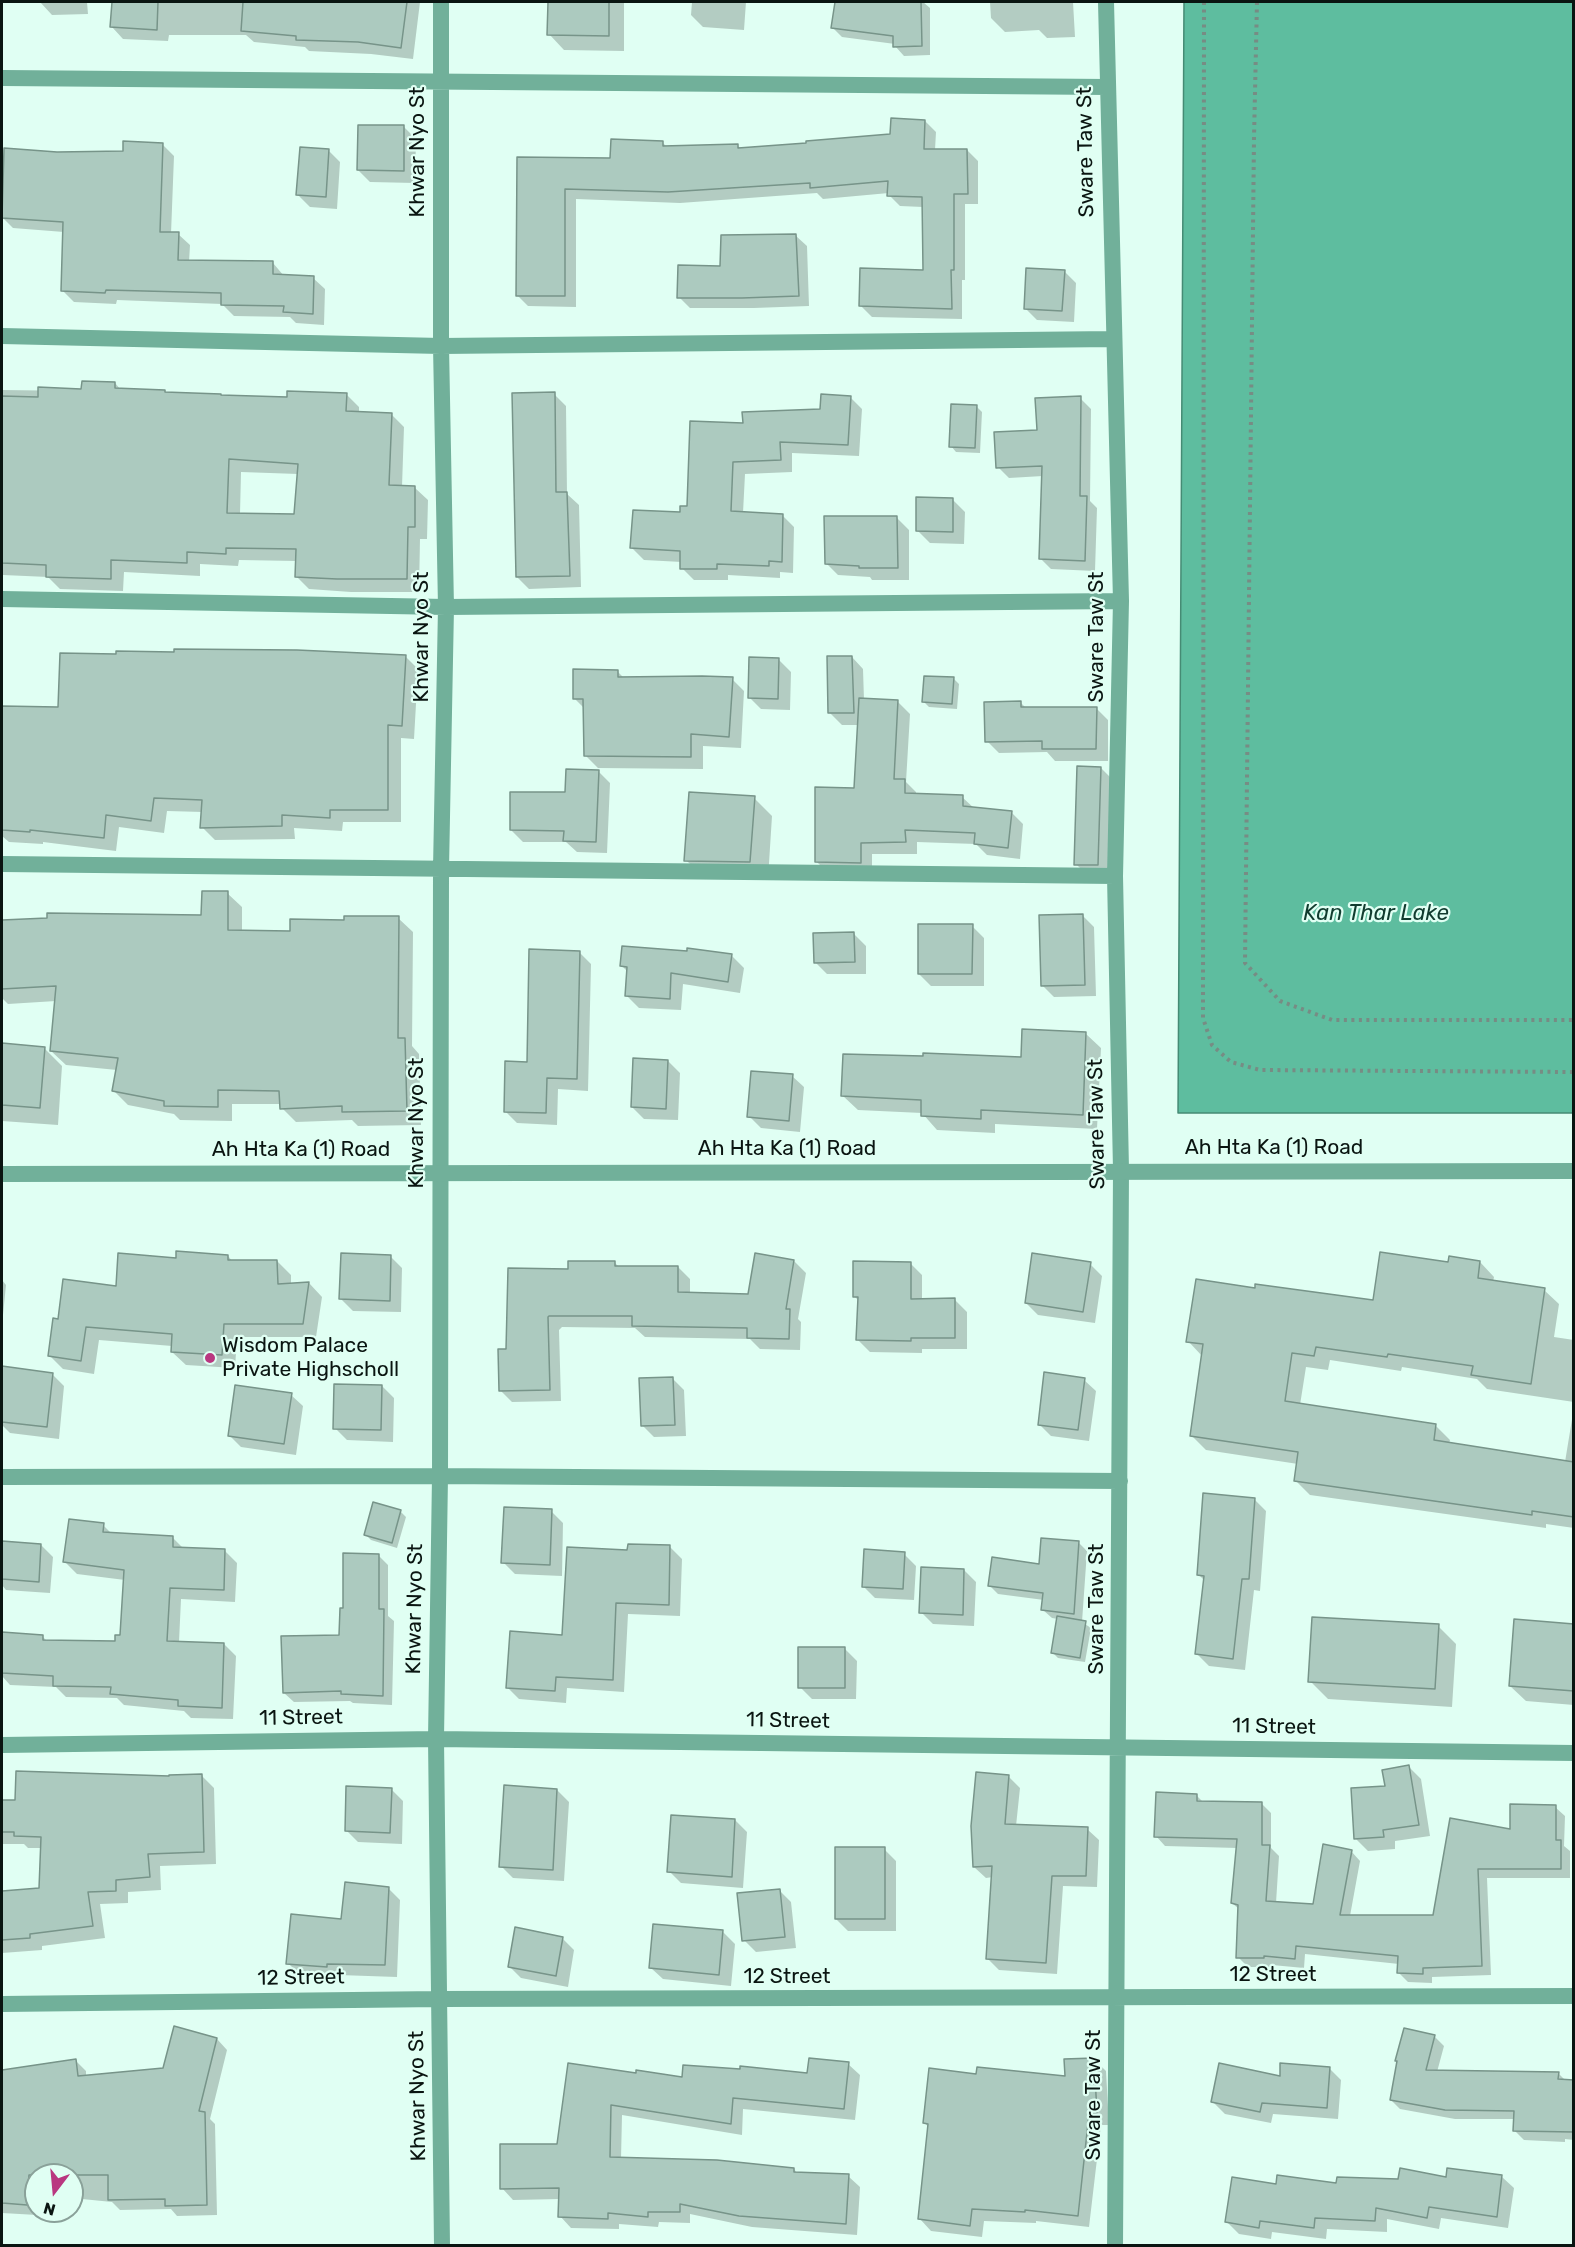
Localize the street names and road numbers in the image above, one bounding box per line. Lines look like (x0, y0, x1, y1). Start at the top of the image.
street label: Sware Taw St (1072, 86, 1100, 218)
street label: Khwar Nyo St (405, 87, 431, 217)
street label: Khwar Nyo St (409, 572, 435, 702)
street label: Sware Taw St (1084, 572, 1110, 702)
street label: Khwar Nyo St (404, 1058, 430, 1188)
street label: Sware Taw St (1083, 1058, 1111, 1190)
street label: Ah Hta Ka (1) Road (1185, 1135, 1363, 1161)
street label: Ah Hta Ka (1) Road (698, 1136, 876, 1162)
street label: Ah Hta Ka (1) Road (212, 1137, 390, 1163)
street label: Khwar Nyo St (401, 1543, 429, 1675)
street label: Sware Taw St (1084, 1544, 1110, 1674)
street label: 11 Street (259, 1705, 343, 1731)
street label: 11 Street (746, 1708, 830, 1734)
street label: 11 Street (1232, 1714, 1316, 1740)
street label: 12 Street (1229, 1962, 1317, 1988)
street label: 12 Street (743, 1964, 831, 1990)
street label: 12 Street (257, 1965, 345, 1991)
street label: Khwar Nyo St (404, 2030, 432, 2162)
street label: Sware Taw St (1081, 2030, 1107, 2160)

